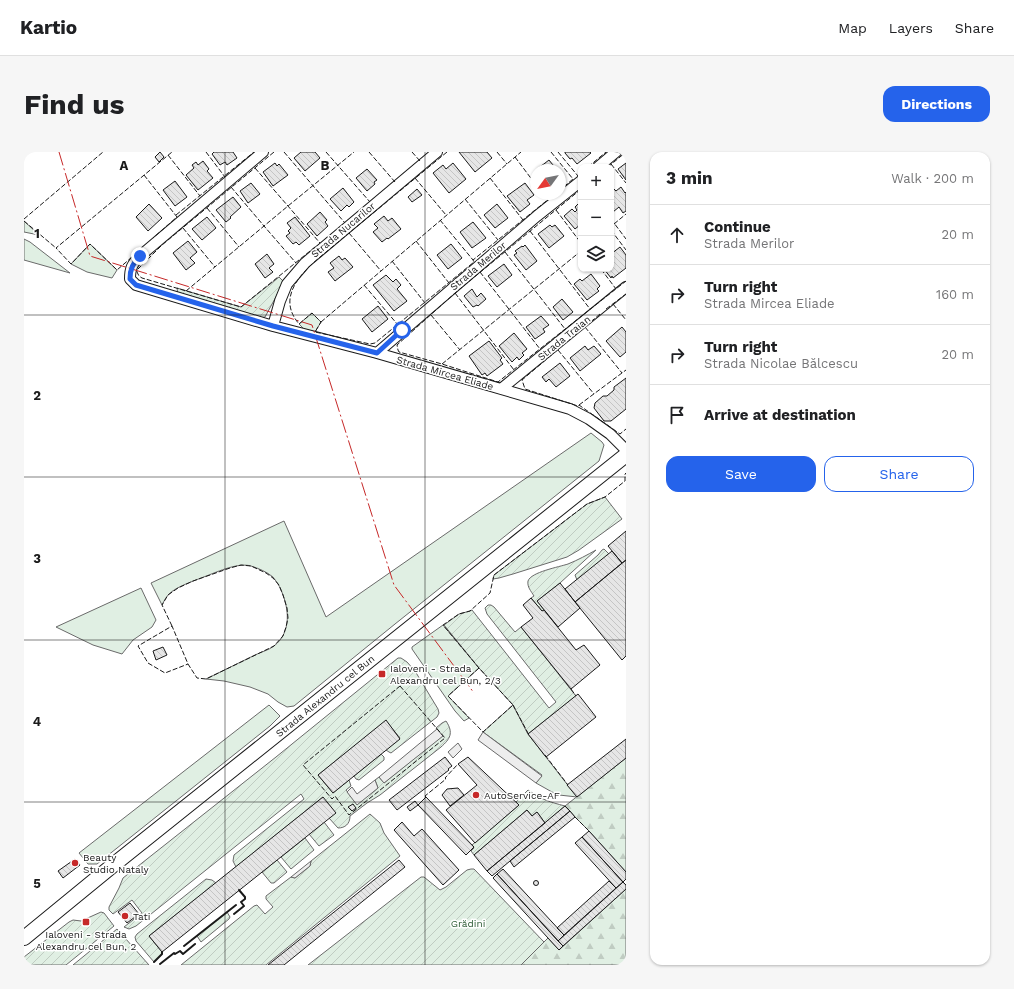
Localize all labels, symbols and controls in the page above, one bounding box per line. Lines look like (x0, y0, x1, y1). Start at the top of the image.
text: Kartio (20, 16, 77, 39)
text: Map (838, 20, 867, 36)
text: Layers (889, 20, 933, 36)
text: Share (955, 20, 994, 36)
button: Directions (883, 86, 990, 122)
text: Find us (24, 88, 124, 121)
text: A (120, 158, 129, 173)
text: B (321, 158, 330, 173)
north arrow (530, 164, 566, 200)
map controls (578, 164, 614, 272)
button: + (578, 164, 614, 200)
text: 3 min (666, 168, 712, 188)
text: Walk · 200 m (891, 171, 974, 186)
street label: Strada Nucarilor (309, 200, 377, 260)
button: − (578, 200, 614, 236)
text: Continue (704, 218, 771, 236)
icon: ahead (666, 224, 688, 246)
text: 1 (34, 226, 40, 241)
text: 20 m (942, 227, 974, 242)
button: layers (578, 236, 614, 272)
text: Strada Merilor (704, 236, 794, 251)
street label: Strada Merilor (448, 239, 508, 293)
route end (131, 247, 149, 265)
text: Turn right (704, 278, 777, 296)
icon: right (666, 284, 688, 306)
text: 160 m (936, 287, 974, 302)
text: Strada Mircea Eliade (704, 296, 835, 311)
street label: Strada Traian (535, 313, 593, 363)
route start (393, 321, 411, 339)
text: Turn right (704, 338, 777, 356)
icon: right (666, 344, 688, 366)
text: 20 m (942, 347, 974, 362)
street label: Strada Mircea Eliade (395, 354, 495, 392)
text: Strada Nicolae Bălcescu (704, 356, 858, 371)
text: 2 (33, 388, 41, 403)
icon: arrive (666, 404, 688, 426)
text: Arrive at destination (704, 406, 856, 424)
button: Save (666, 456, 816, 492)
button: Share (824, 456, 974, 492)
text: 3 (33, 551, 41, 566)
street label: Strada Alexandru cel Bun (274, 653, 376, 739)
place label: Ialoveni - Strada Alexandru cel Bun, 2/3 (390, 663, 501, 686)
marker: Ialoveni - Strada Alexandru cel Bun, 2/3 (377, 669, 387, 679)
text: 4 (33, 714, 42, 729)
marker: AutoService-AF (471, 790, 481, 800)
place label: AutoService-AF (484, 790, 560, 801)
place label: Beauty Studio Nataly (83, 852, 150, 875)
marker: Beauty Studio Nataly (70, 858, 80, 868)
text: 5 (33, 876, 41, 891)
marker: Tati (120, 911, 130, 921)
place label: Tati (133, 911, 150, 922)
marker: Ialoveni - Strada Alexandru cel Bun, 2 (81, 917, 91, 927)
park label: Grădini (451, 918, 485, 929)
place label: Ialoveni - Strada Alexandru cel Bun, 2 (36, 929, 136, 952)

